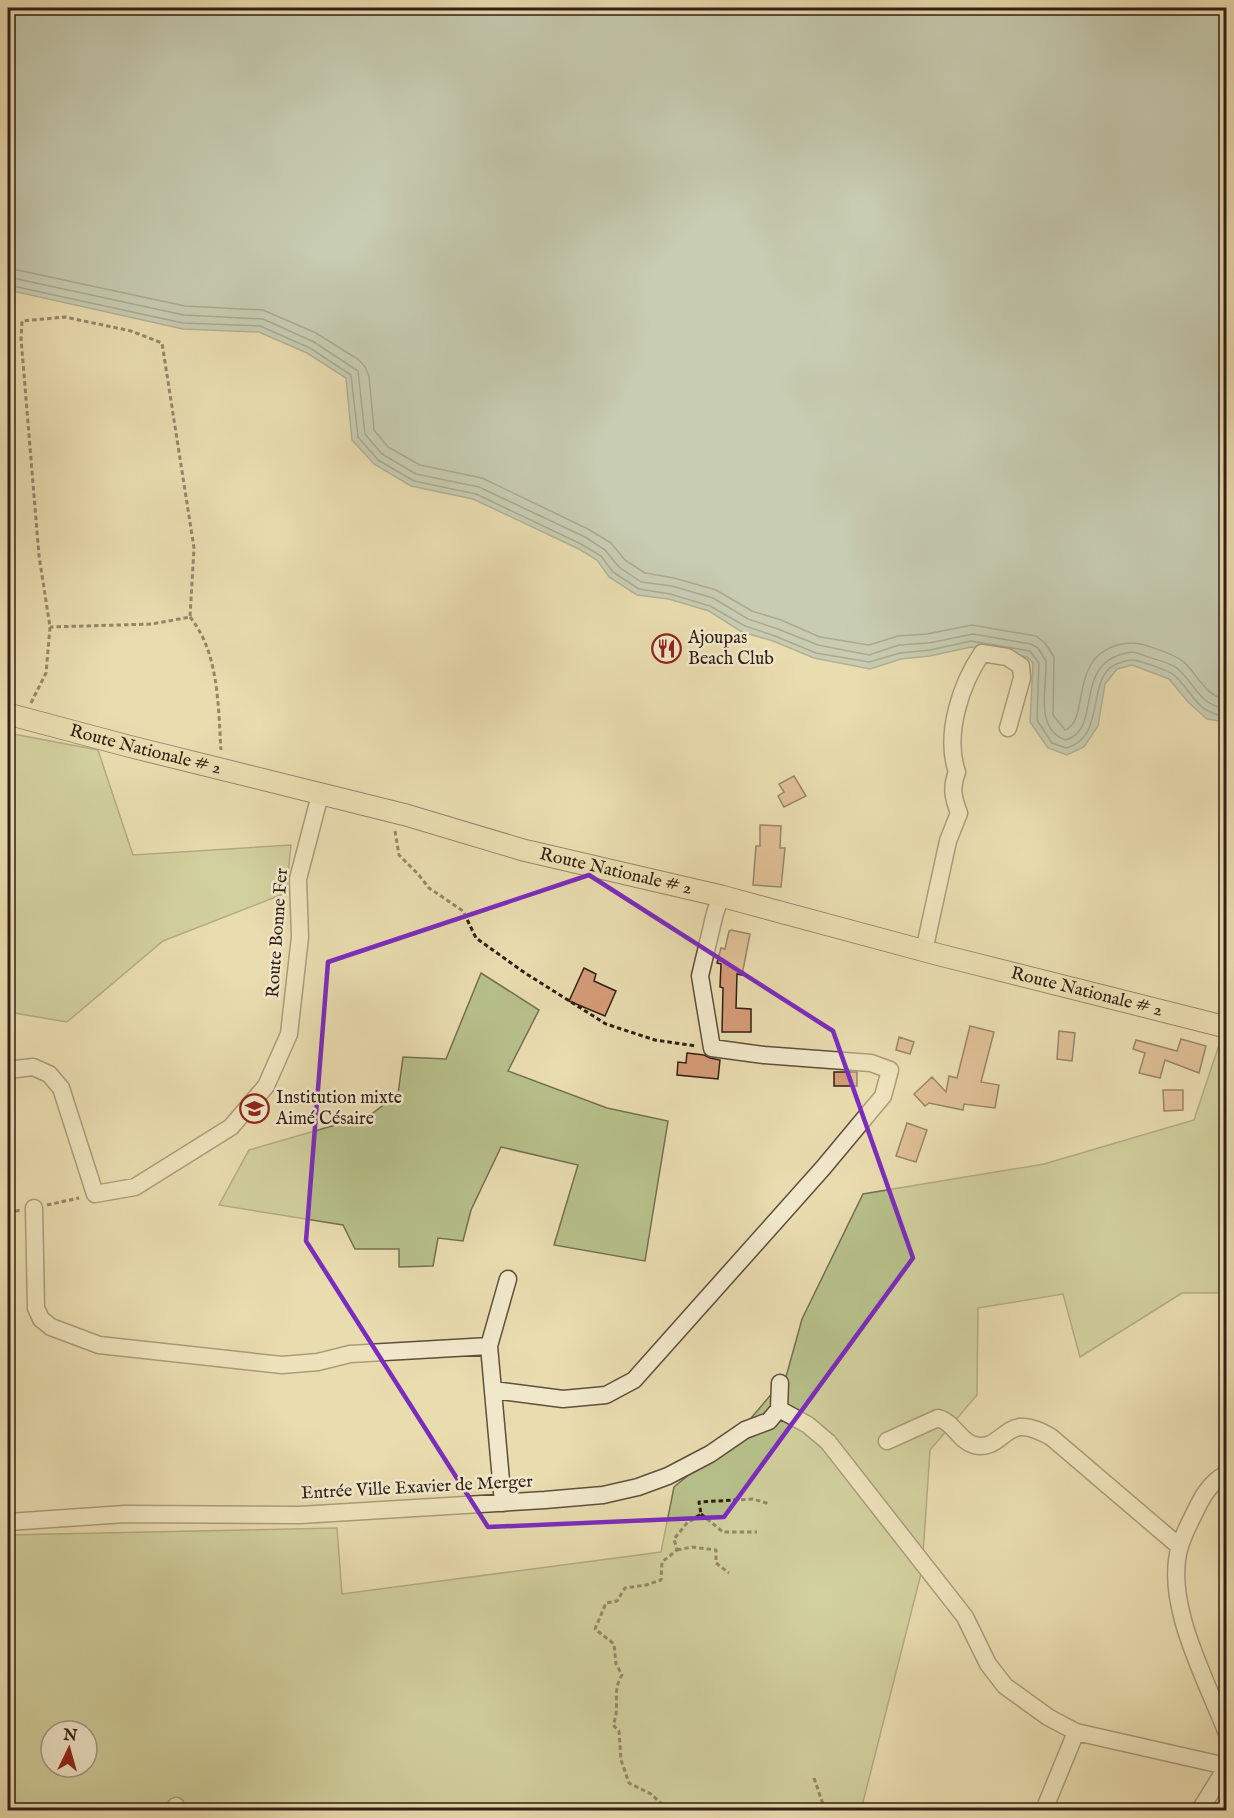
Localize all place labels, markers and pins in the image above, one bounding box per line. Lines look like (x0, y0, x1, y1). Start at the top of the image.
place label: Ajoupas Beach Club (687, 627, 774, 671)
restaurant icon: Ajoupas Beach Club (651, 632, 683, 664)
place label: Institution mixte Aimé Césaire (275, 1087, 402, 1131)
school or university icon: Institution mixte Aimé Césaire (239, 1092, 271, 1124)

